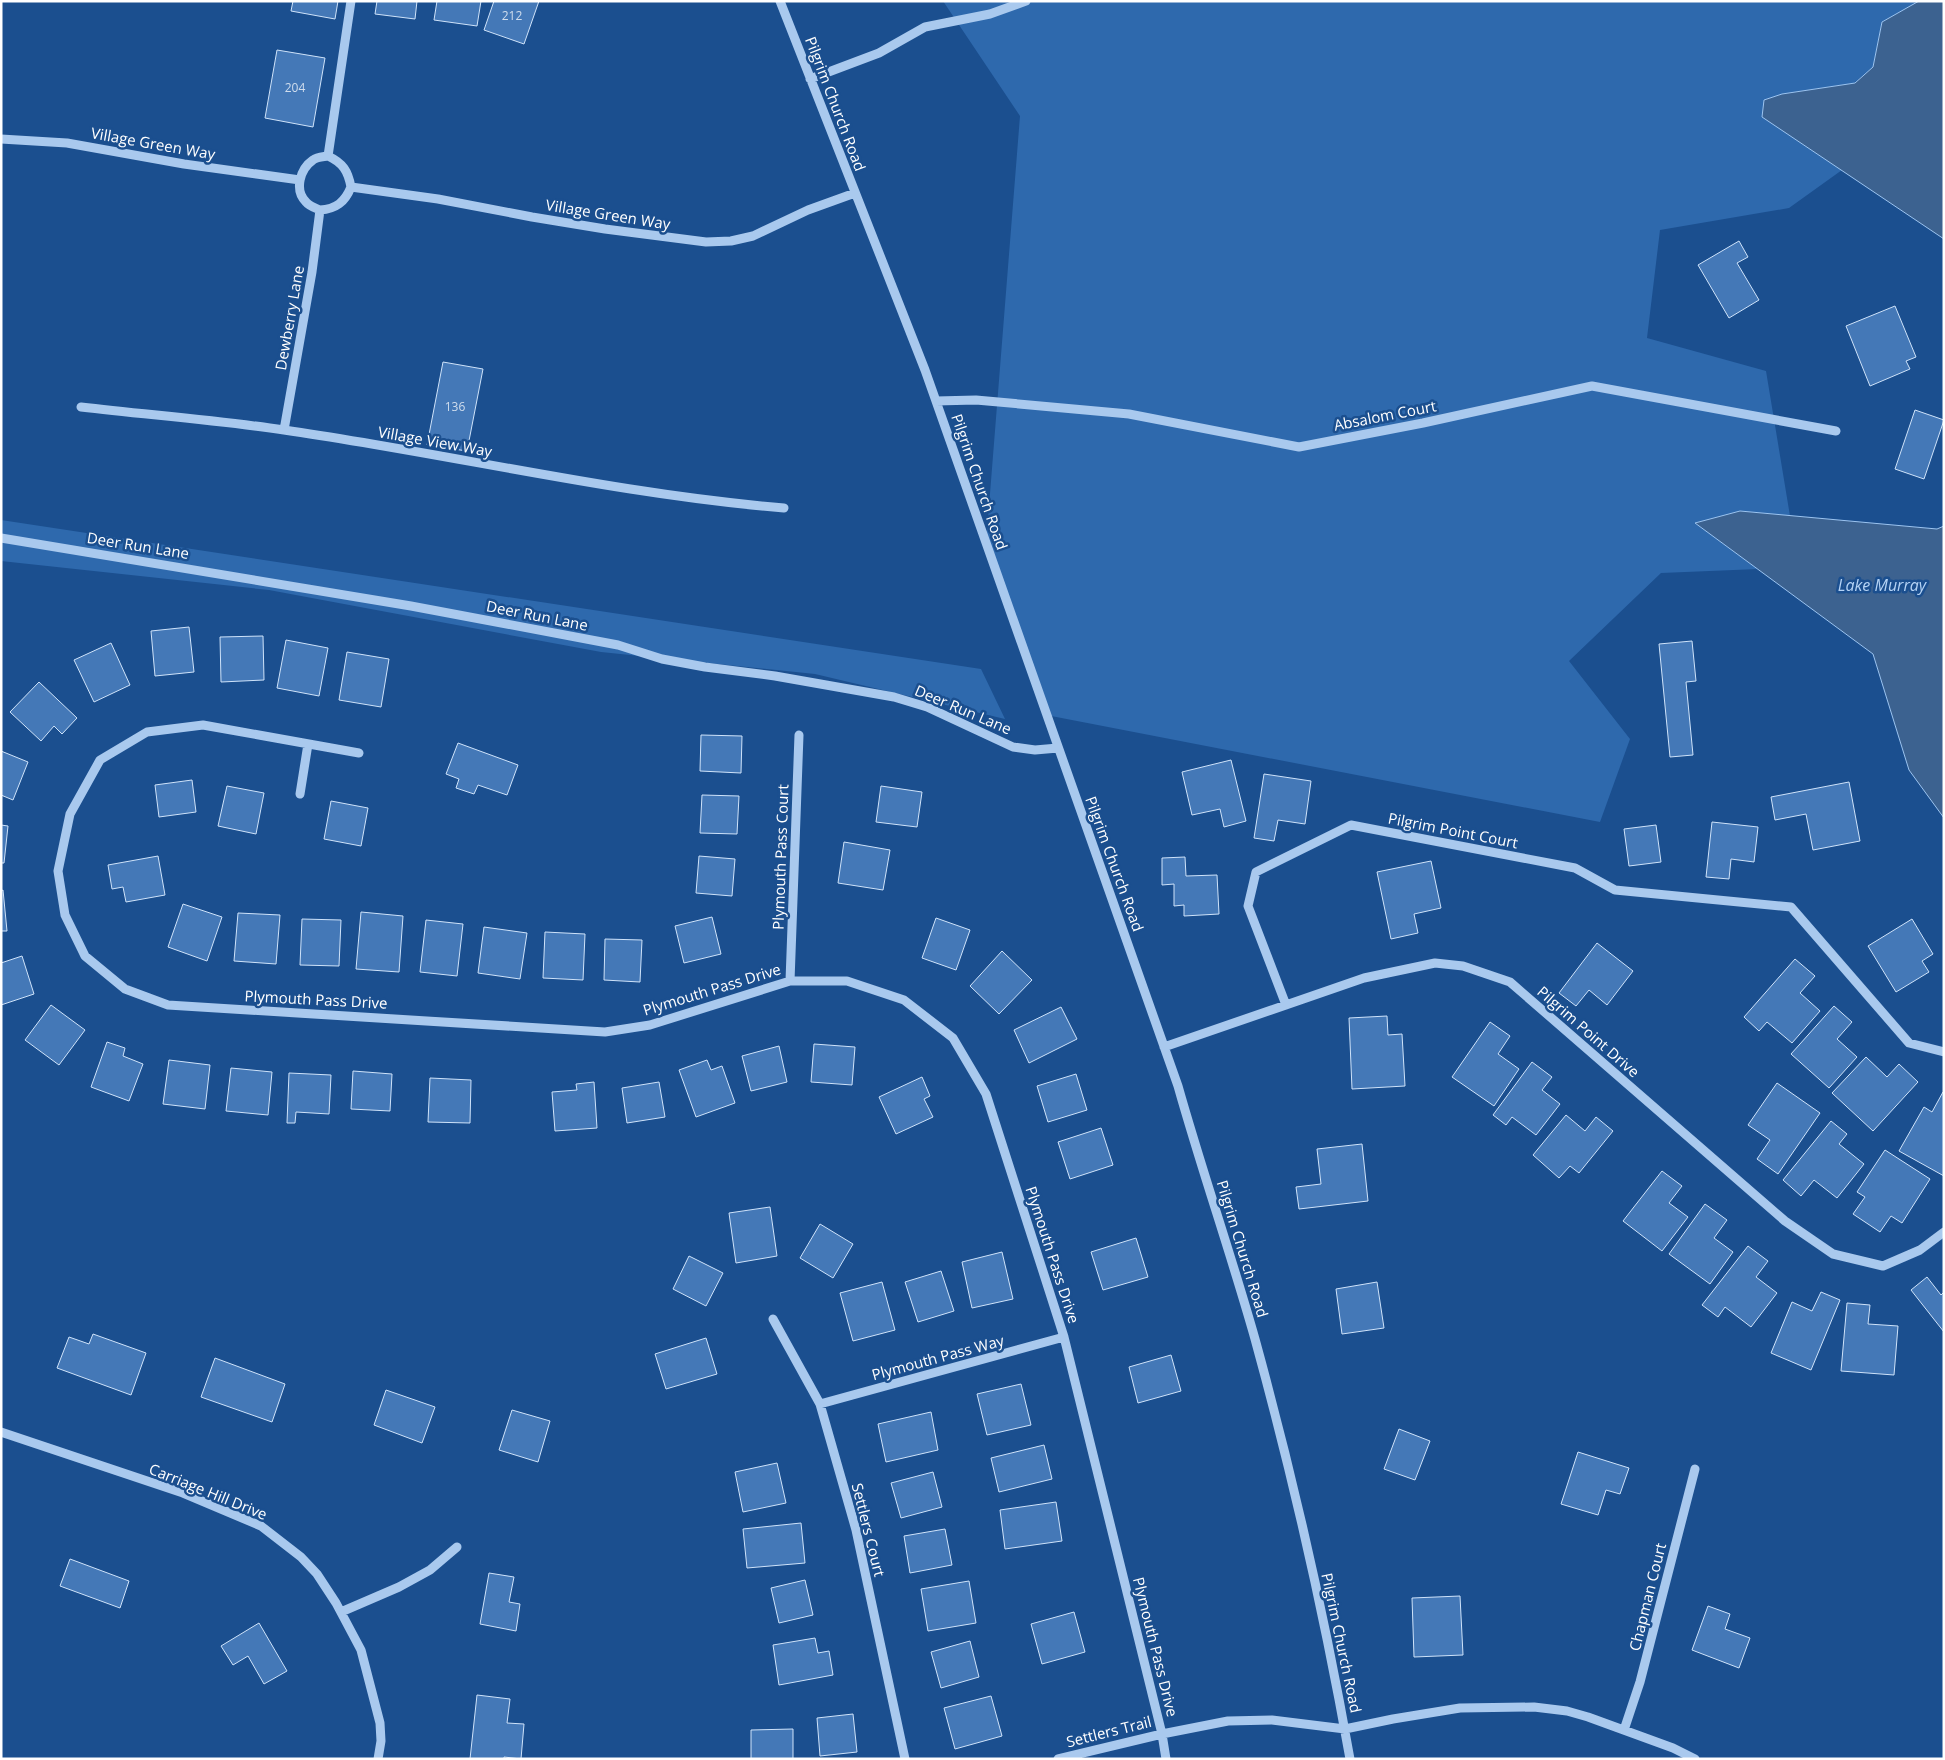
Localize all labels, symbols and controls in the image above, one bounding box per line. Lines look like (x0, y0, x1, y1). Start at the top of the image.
house number: 212 (502, 7, 522, 24)
street label: Pilgrim Church Road (801, 34, 871, 174)
house number: 204 (285, 79, 305, 96)
street label: Village Green Way (90, 122, 217, 164)
street label: Village Green Way (544, 194, 672, 234)
street label: Dewberry Lane (270, 264, 308, 372)
street label: Absalom Court (1332, 395, 1438, 435)
house number: 136 (445, 398, 465, 415)
street label: Pilgrim Church Road (947, 411, 1013, 552)
street label: Village View Way (377, 421, 494, 461)
street label: Deer Run Lane (86, 527, 191, 563)
water label: Lake Murray (1838, 574, 1928, 596)
street label: Deer Run Lane (485, 595, 590, 635)
street label: Deer Run Lane (912, 680, 1015, 738)
street label: Plymouth Pass Court (767, 784, 793, 930)
street label: Pilgrim Church Road (1081, 793, 1149, 934)
street label: Pilgrim Point Court (1387, 808, 1520, 852)
street label: Plymouth Pass Drive (640, 959, 783, 1020)
street label: Pilgrim Point Drive (1533, 981, 1644, 1081)
street label: Plymouth Pass Drive (244, 985, 388, 1013)
street label: Pilgrim Church Road (1213, 1178, 1273, 1320)
street label: Plymouth Pass Drive (1021, 1184, 1085, 1326)
street label: Plymouth Pass Way (869, 1330, 1007, 1384)
street label: Carriage Hill Drive (146, 1458, 270, 1524)
street label: Settlers Court (848, 1481, 890, 1579)
street label: Chapman Court (1624, 1541, 1670, 1653)
street label: Pilgrim Church Road (1317, 1571, 1367, 1715)
street label: Plymouth Pass Drive (1129, 1575, 1183, 1719)
street label: Settlers Trail (1064, 1711, 1153, 1751)

